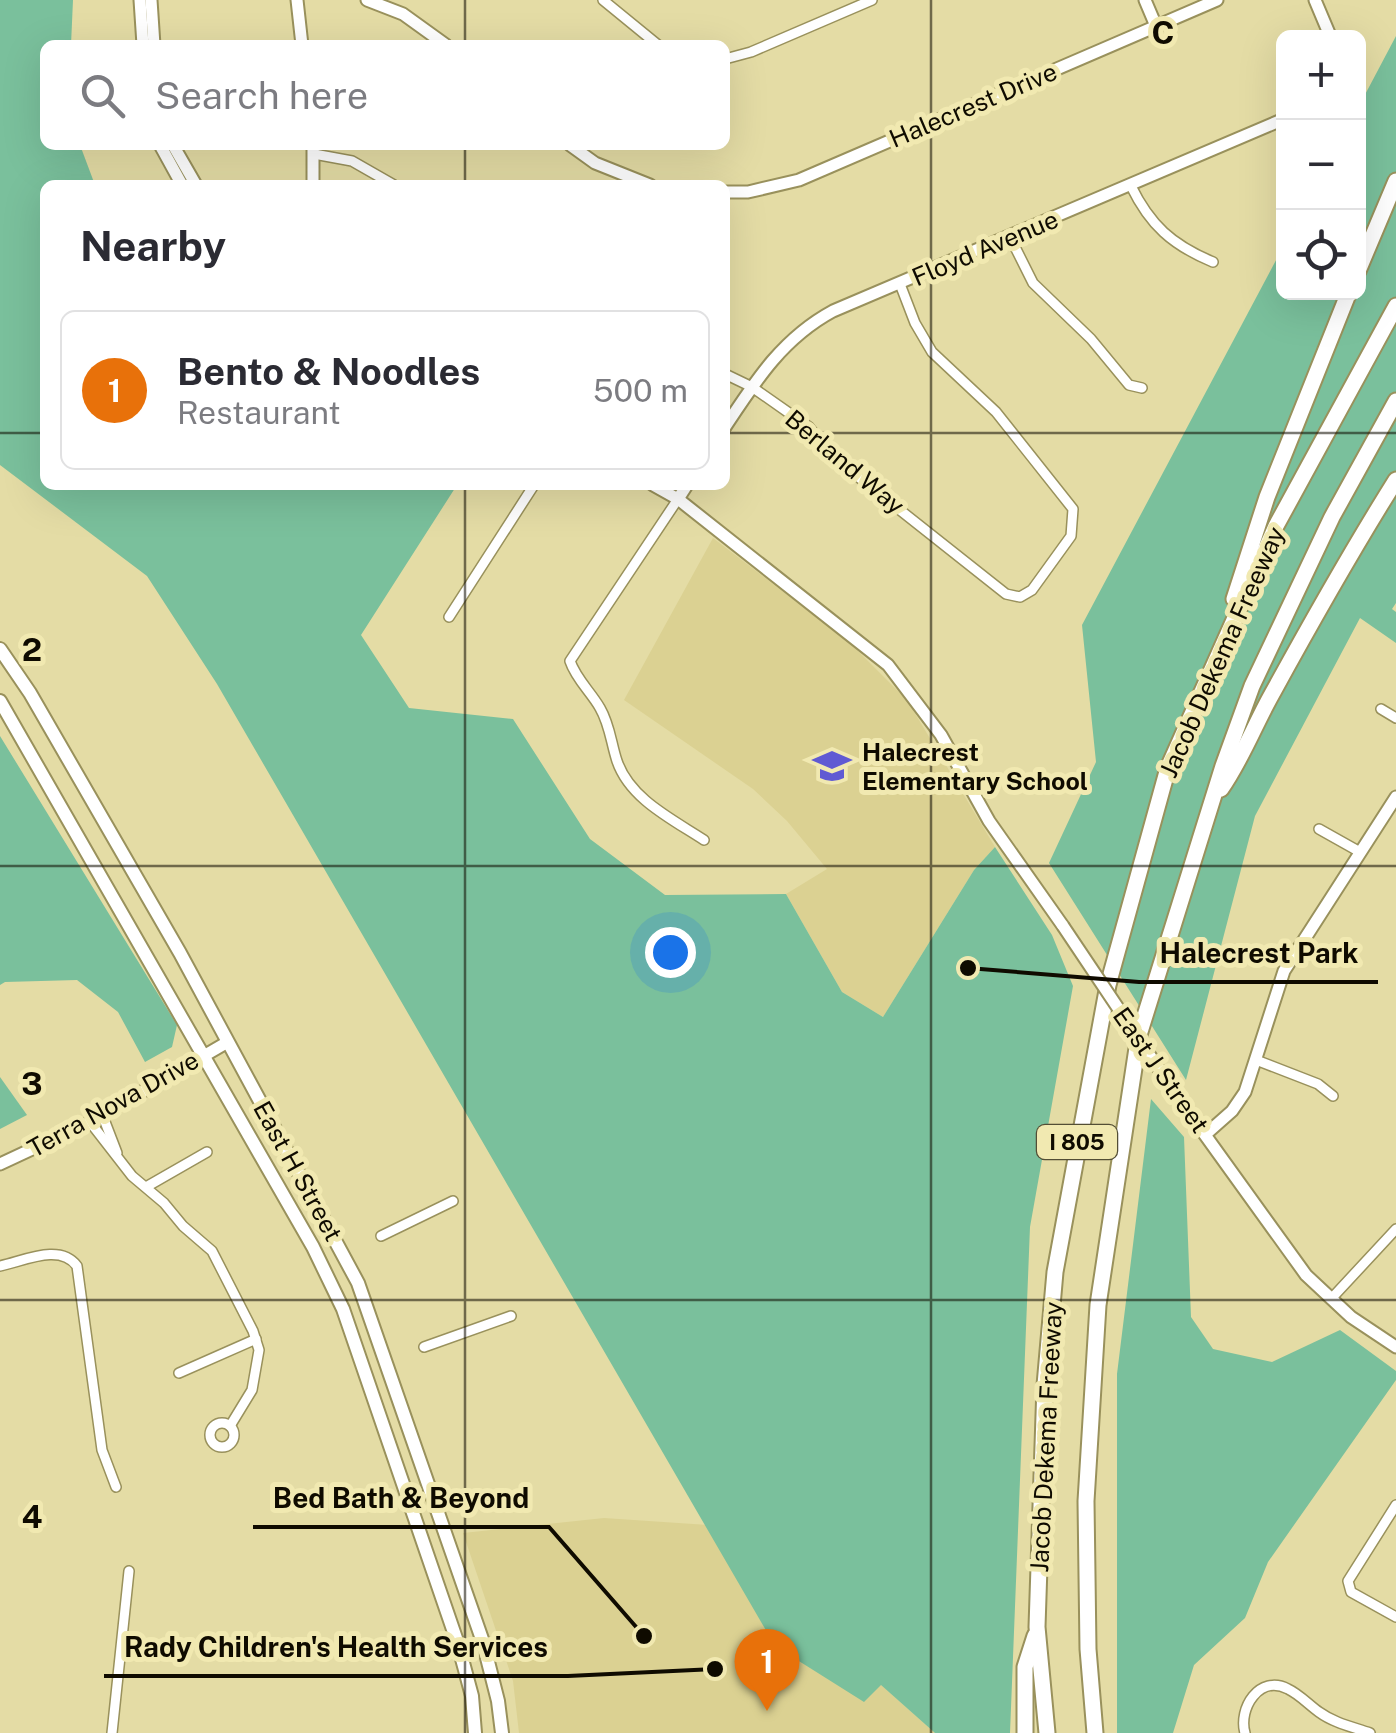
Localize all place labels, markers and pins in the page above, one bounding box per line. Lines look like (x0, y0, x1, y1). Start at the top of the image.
place label: Halecrest Elementary School (862, 737, 1088, 796)
school or university icon: Halecrest Elementary School (811, 745, 853, 787)
callout: Halecrest Park (1139, 924, 1378, 982)
callout: Bed Bath & Beyond (253, 1469, 549, 1527)
callout: Rady Children's Health Services (104, 1618, 568, 1676)
pin: 1 (734, 1628, 800, 1711)

